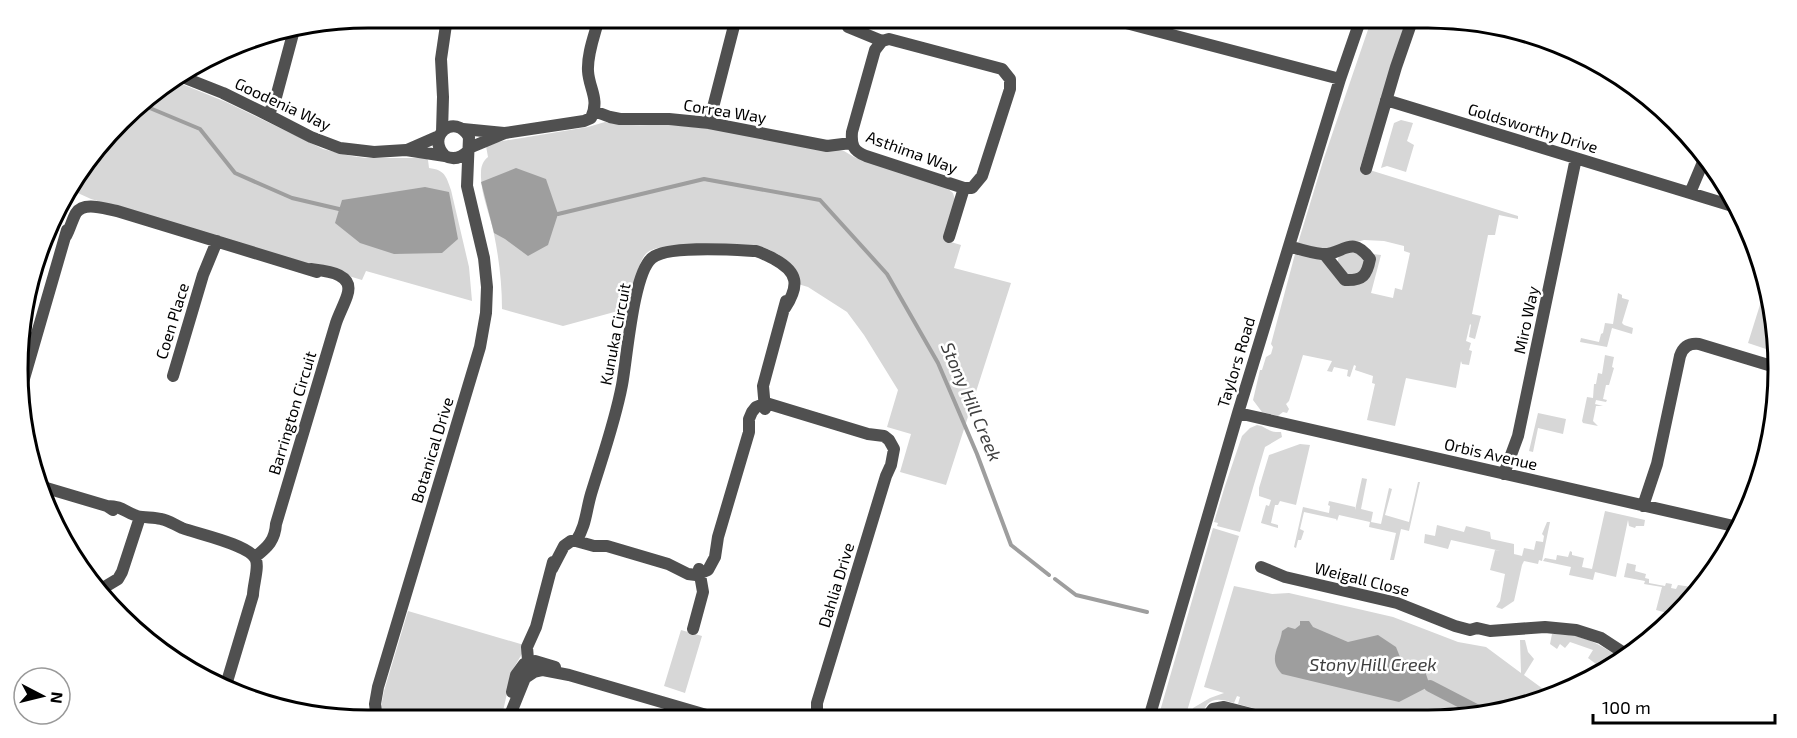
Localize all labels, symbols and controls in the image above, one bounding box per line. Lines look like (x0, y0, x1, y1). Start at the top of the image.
street label: Goodenia Way (232, 73, 335, 134)
street label: Correa Way (682, 95, 768, 127)
street label: Goldsworthy Drive (1466, 99, 1600, 156)
street label: Asthima Way (864, 126, 961, 177)
street label: Coen Place (151, 280, 192, 361)
street label: Kunuka Circuit (595, 281, 634, 387)
street label: Miro Way (1509, 284, 1542, 356)
street label: Taylors Road (1213, 314, 1258, 410)
water label: Stony Hill Creek (937, 339, 1007, 465)
street label: Barrington Circuit (264, 349, 319, 477)
street label: Botanical Drive (406, 395, 457, 505)
street label: Orbis Avenue (1443, 434, 1540, 473)
street label: Dahlia Drive (814, 540, 857, 630)
street label: Weigall Close (1313, 558, 1412, 600)
water label: Stony Hill Creek (1309, 653, 1437, 675)
north arrow (12, 666, 72, 726)
scale bar (1593, 687, 1774, 725)
text: N (47, 691, 68, 705)
text: 100 m (1602, 696, 1651, 718)

